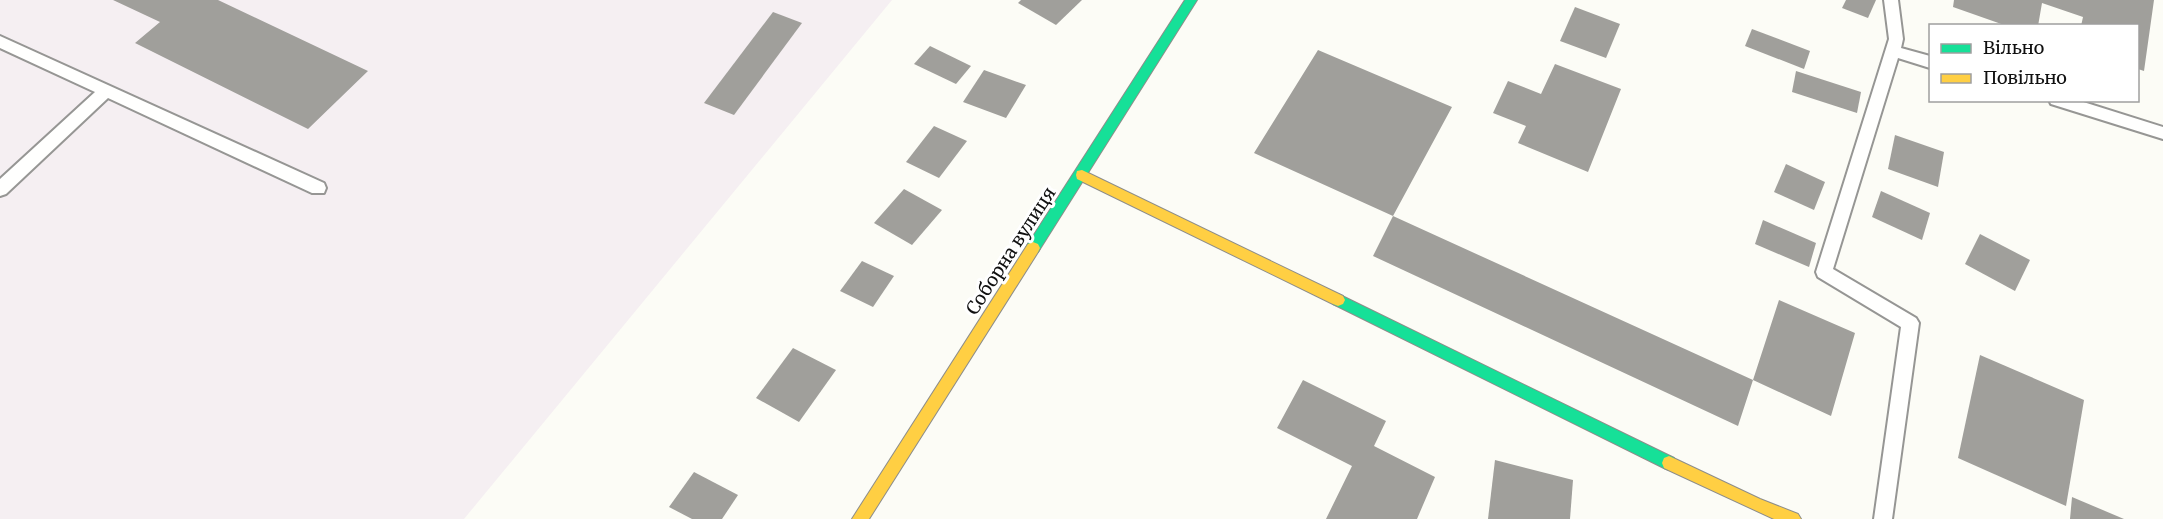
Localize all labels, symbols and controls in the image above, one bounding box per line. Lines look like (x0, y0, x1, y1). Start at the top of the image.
legend (1929, 24, 2139, 102)
text: Вільно (1983, 36, 2044, 59)
text: Повільно (1983, 66, 2067, 89)
street label: Соборна вулиця (961, 182, 1061, 319)

